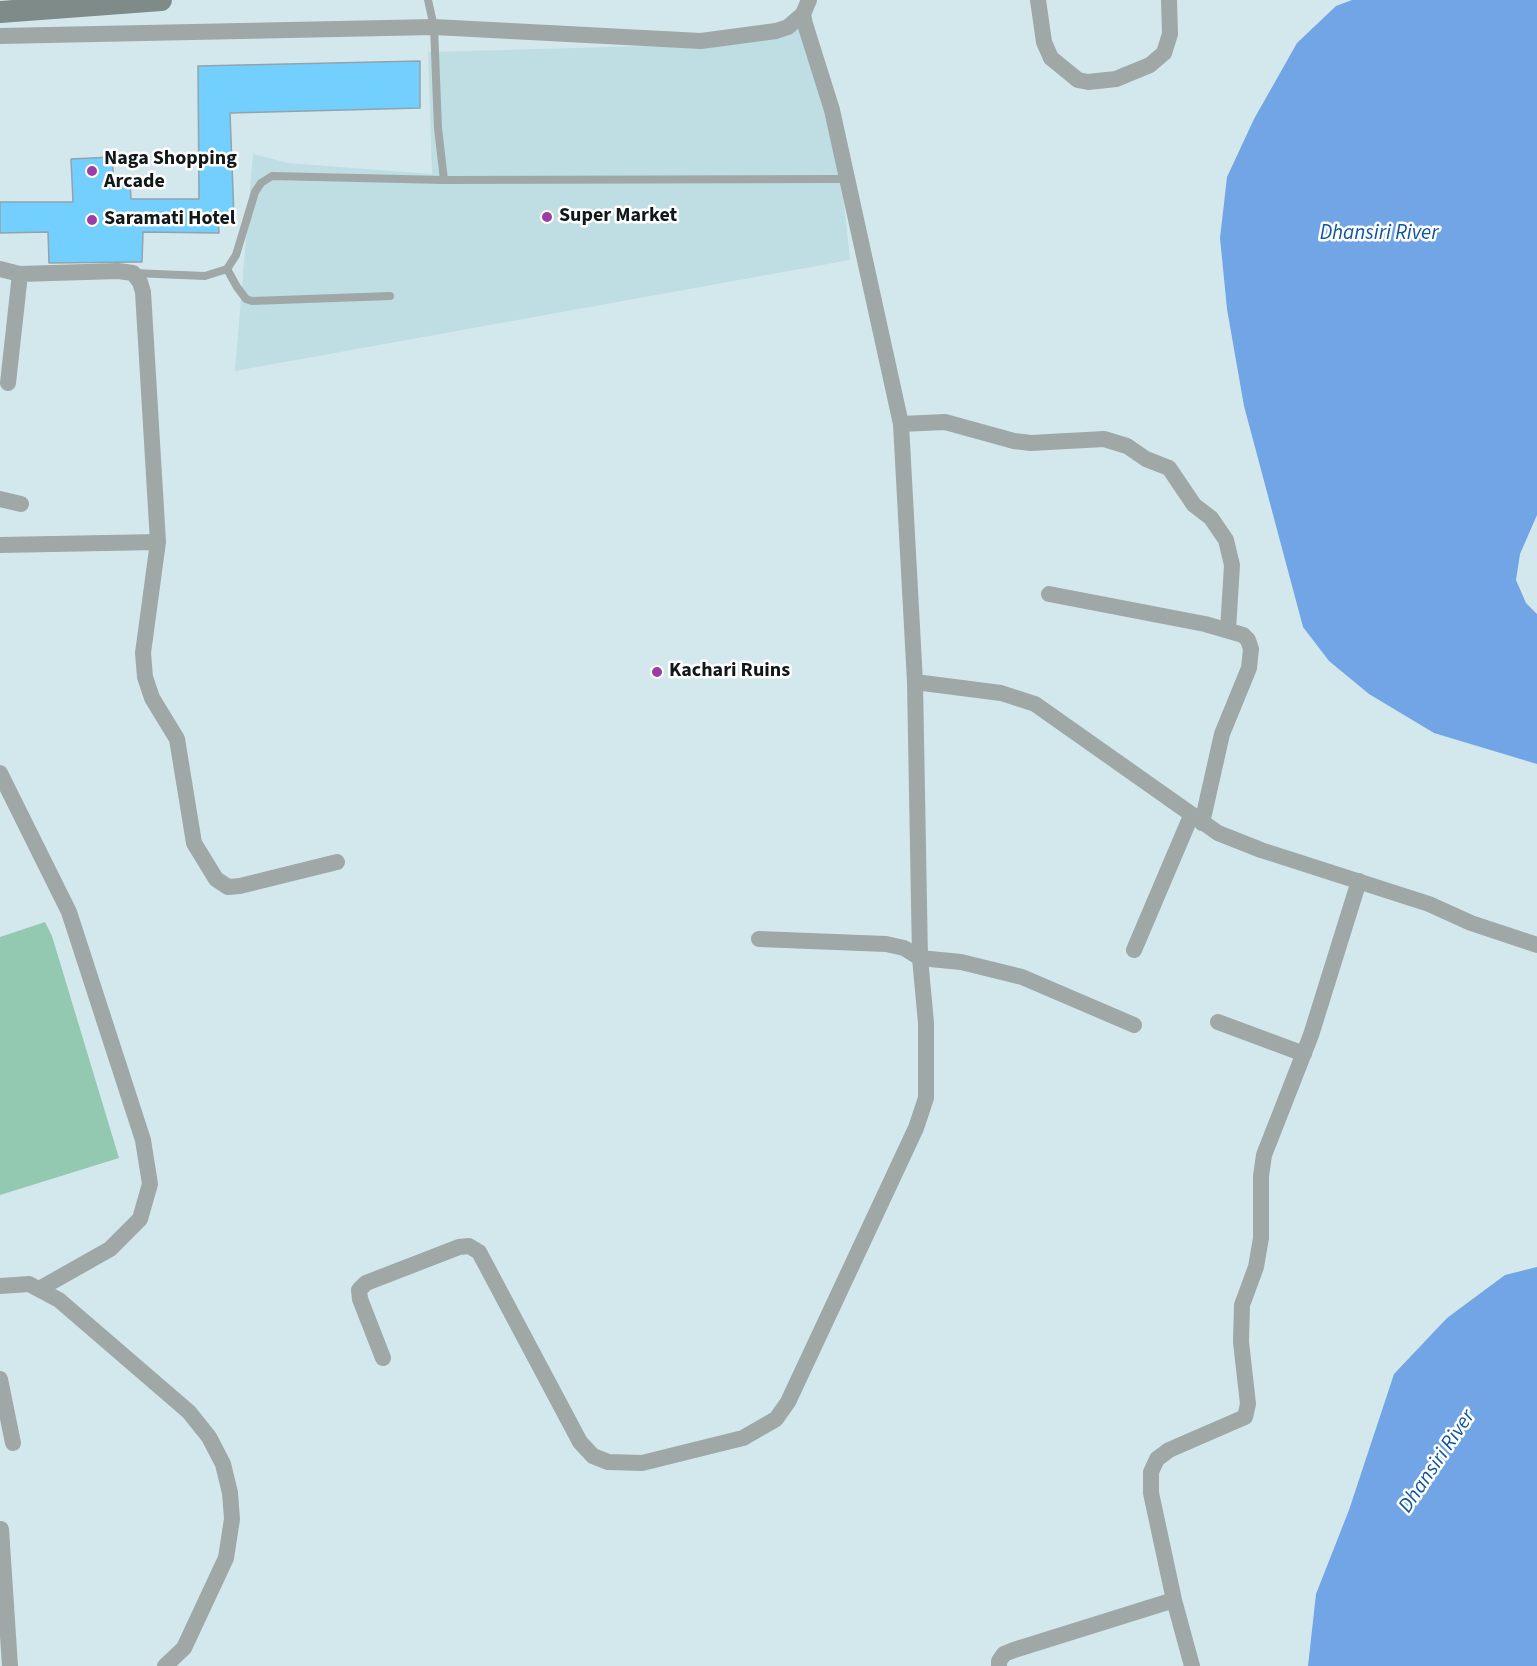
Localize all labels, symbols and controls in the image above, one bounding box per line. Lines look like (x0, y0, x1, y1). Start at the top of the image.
place label: Naga Shopping Arcade (104, 148, 237, 195)
marker: Naga Shopping Arcade (85, 164, 99, 178)
place label: Super Market (559, 205, 677, 229)
place label: Saramati Hotel (104, 208, 236, 232)
marker: Super Market (540, 210, 554, 224)
marker: Saramati Hotel (85, 213, 99, 227)
water label: Dhansiri River (1320, 221, 1438, 247)
place label: Kachari Ruins (669, 660, 790, 684)
marker: Kachari Ruins (650, 665, 664, 679)
water label: Dhansiri River (1394, 1406, 1482, 1518)

